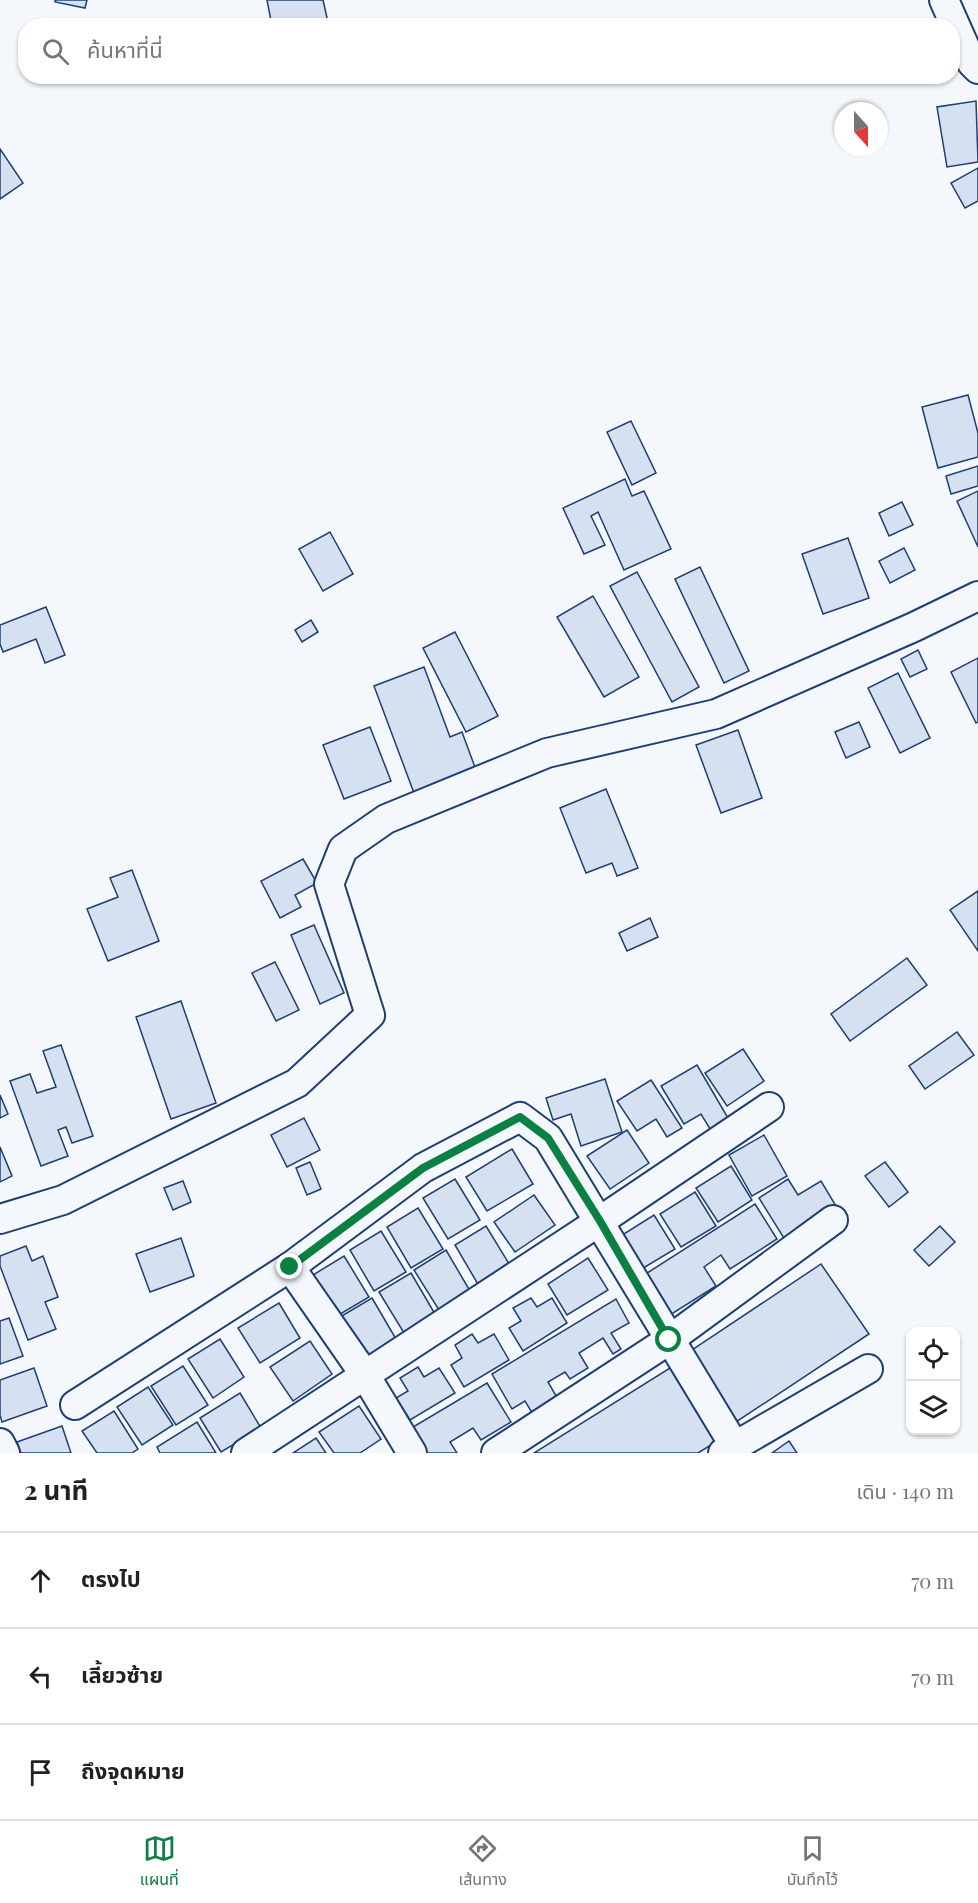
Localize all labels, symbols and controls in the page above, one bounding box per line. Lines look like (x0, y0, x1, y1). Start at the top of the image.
search box (18, 18, 960, 84)
text: ค้นหาที่นี่ (87, 34, 163, 64)
icon: search (39, 35, 72, 68)
north arrow (834, 102, 888, 156)
route end (276, 1253, 302, 1279)
route start (655, 1326, 681, 1352)
map controls (906, 1327, 960, 1435)
button: locate (906, 1327, 960, 1381)
button: layers (906, 1381, 960, 1435)
text: 2 นาที (24, 1472, 88, 1507)
text: เดิน · 140 m (856, 1477, 954, 1504)
text: ตรงไป (81, 1563, 141, 1593)
icon: ahead (24, 1564, 57, 1597)
text: 70 m (911, 1567, 954, 1594)
text: เลี้ยวซ้าย (81, 1659, 163, 1689)
icon: left (24, 1660, 57, 1693)
text: 70 m (911, 1663, 954, 1690)
text: ถึงจุดหมาย (81, 1755, 185, 1785)
icon: arrive (24, 1756, 57, 1789)
tab: แผนที่ (140, 1832, 179, 1892)
tab: เส้นทาง (459, 1832, 507, 1892)
tab: บันทึกไว้ (787, 1832, 838, 1892)

